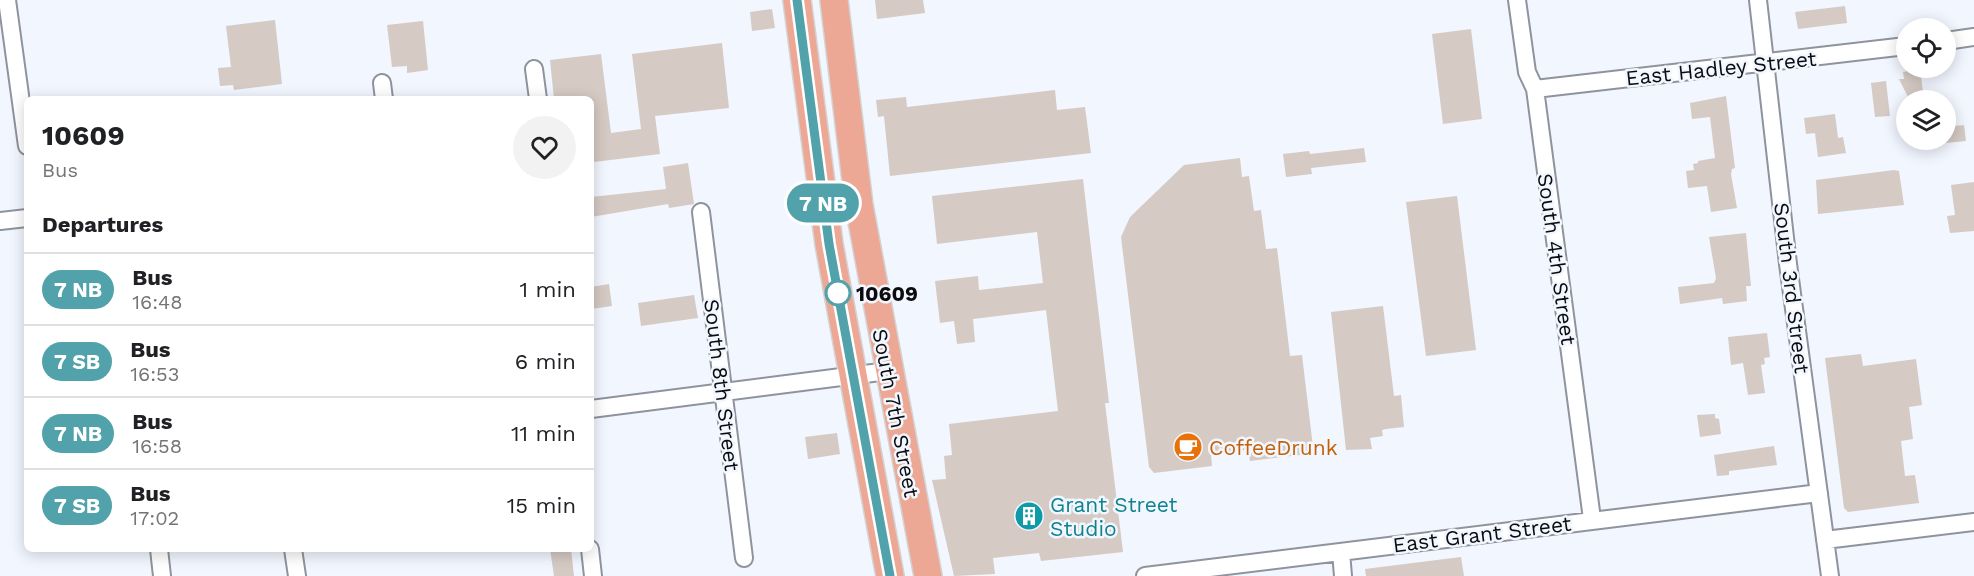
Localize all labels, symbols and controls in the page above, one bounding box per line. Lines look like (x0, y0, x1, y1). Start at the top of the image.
map controls (1896, 18, 1956, 150)
button: locate (1896, 18, 1956, 78)
street label: East Hadley Street (1625, 46, 1818, 90)
button: layers (1896, 90, 1956, 150)
button: heart (513, 116, 576, 179)
text: 10609 (42, 119, 125, 152)
text: Bus (42, 158, 78, 182)
street label: South 4th Street (1533, 172, 1581, 347)
line badge: 7 NB (781, 184, 865, 222)
text: 7 NB (799, 191, 847, 216)
street label: South 3rd Street (1769, 201, 1815, 375)
text: Departures (42, 212, 163, 237)
text: Bus (132, 265, 173, 290)
text: 7 NB (54, 277, 102, 302)
text: 1 min (519, 277, 576, 302)
marker: 10609 (825, 280, 851, 306)
place label: 10609 (856, 281, 918, 306)
text: 16:48 (132, 290, 183, 314)
street label: South 8th Street (699, 298, 745, 473)
street label: South 7th Street (867, 327, 925, 500)
text: Bus (130, 337, 171, 362)
text: 7 SB (54, 349, 100, 374)
text: 6 min (515, 349, 576, 374)
text: 16:53 (130, 362, 179, 386)
text: Bus (132, 409, 173, 434)
text: 7 NB (54, 421, 102, 446)
text: 11 min (511, 421, 576, 446)
cafe icon: CoffeeDrunk (1172, 431, 1204, 463)
text: 16:58 (132, 434, 182, 458)
place label: CoffeeDrunk (1209, 435, 1338, 460)
text: Bus (130, 481, 171, 506)
place label: Grant Street Studio (1050, 492, 1178, 541)
text: 7 SB (54, 493, 100, 518)
text: 15 min (507, 493, 576, 518)
building icon: Grant Street Studio (1013, 500, 1045, 532)
text: 17:02 (130, 506, 179, 530)
street label: East Grant Street (1391, 511, 1573, 557)

